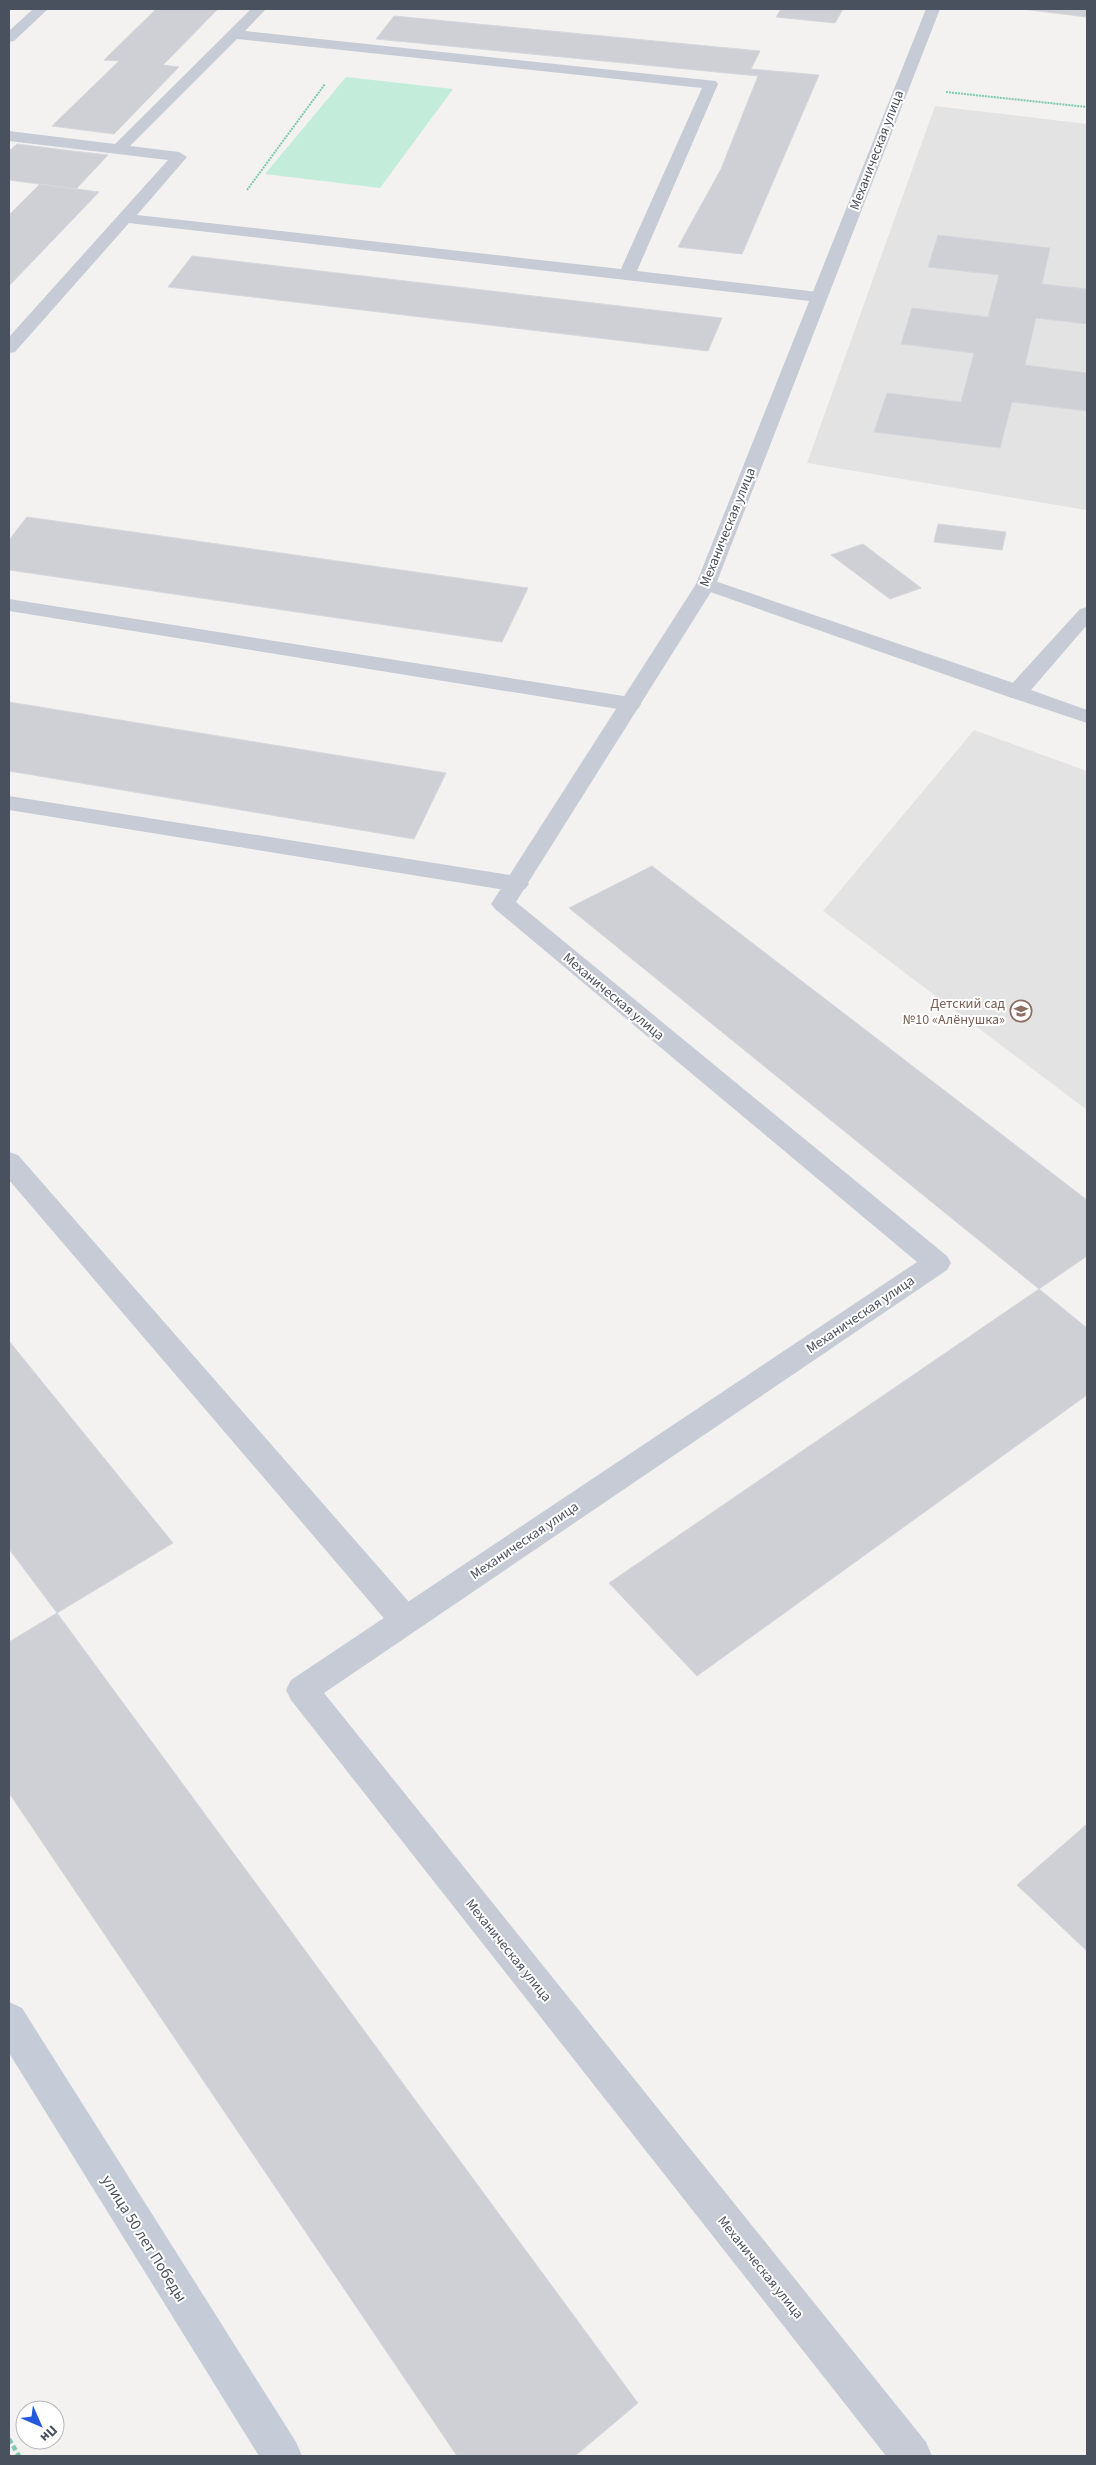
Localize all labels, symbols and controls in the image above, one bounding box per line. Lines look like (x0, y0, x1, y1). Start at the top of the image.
street label: Механическая улица (845, 87, 909, 213)
street label: Механическая улица (695, 465, 761, 590)
street label: Механическая улица (558, 948, 668, 1045)
place label: Детский сад №10 «Алёнушка» (903, 994, 1006, 1030)
school or university icon: Детский сад №10 «Алёнушка» (1009, 999, 1033, 1023)
street label: Механическая улица (802, 1271, 919, 1359)
street label: Механическая улица (466, 1497, 583, 1585)
street label: Механическая улица (460, 1895, 556, 2006)
street label: улица 50 лет Победы (96, 2171, 192, 2306)
street label: Механическая улица (712, 2212, 808, 2323)
north arrow (15, 2400, 65, 2450)
text: Пн (35, 2420, 62, 2447)

